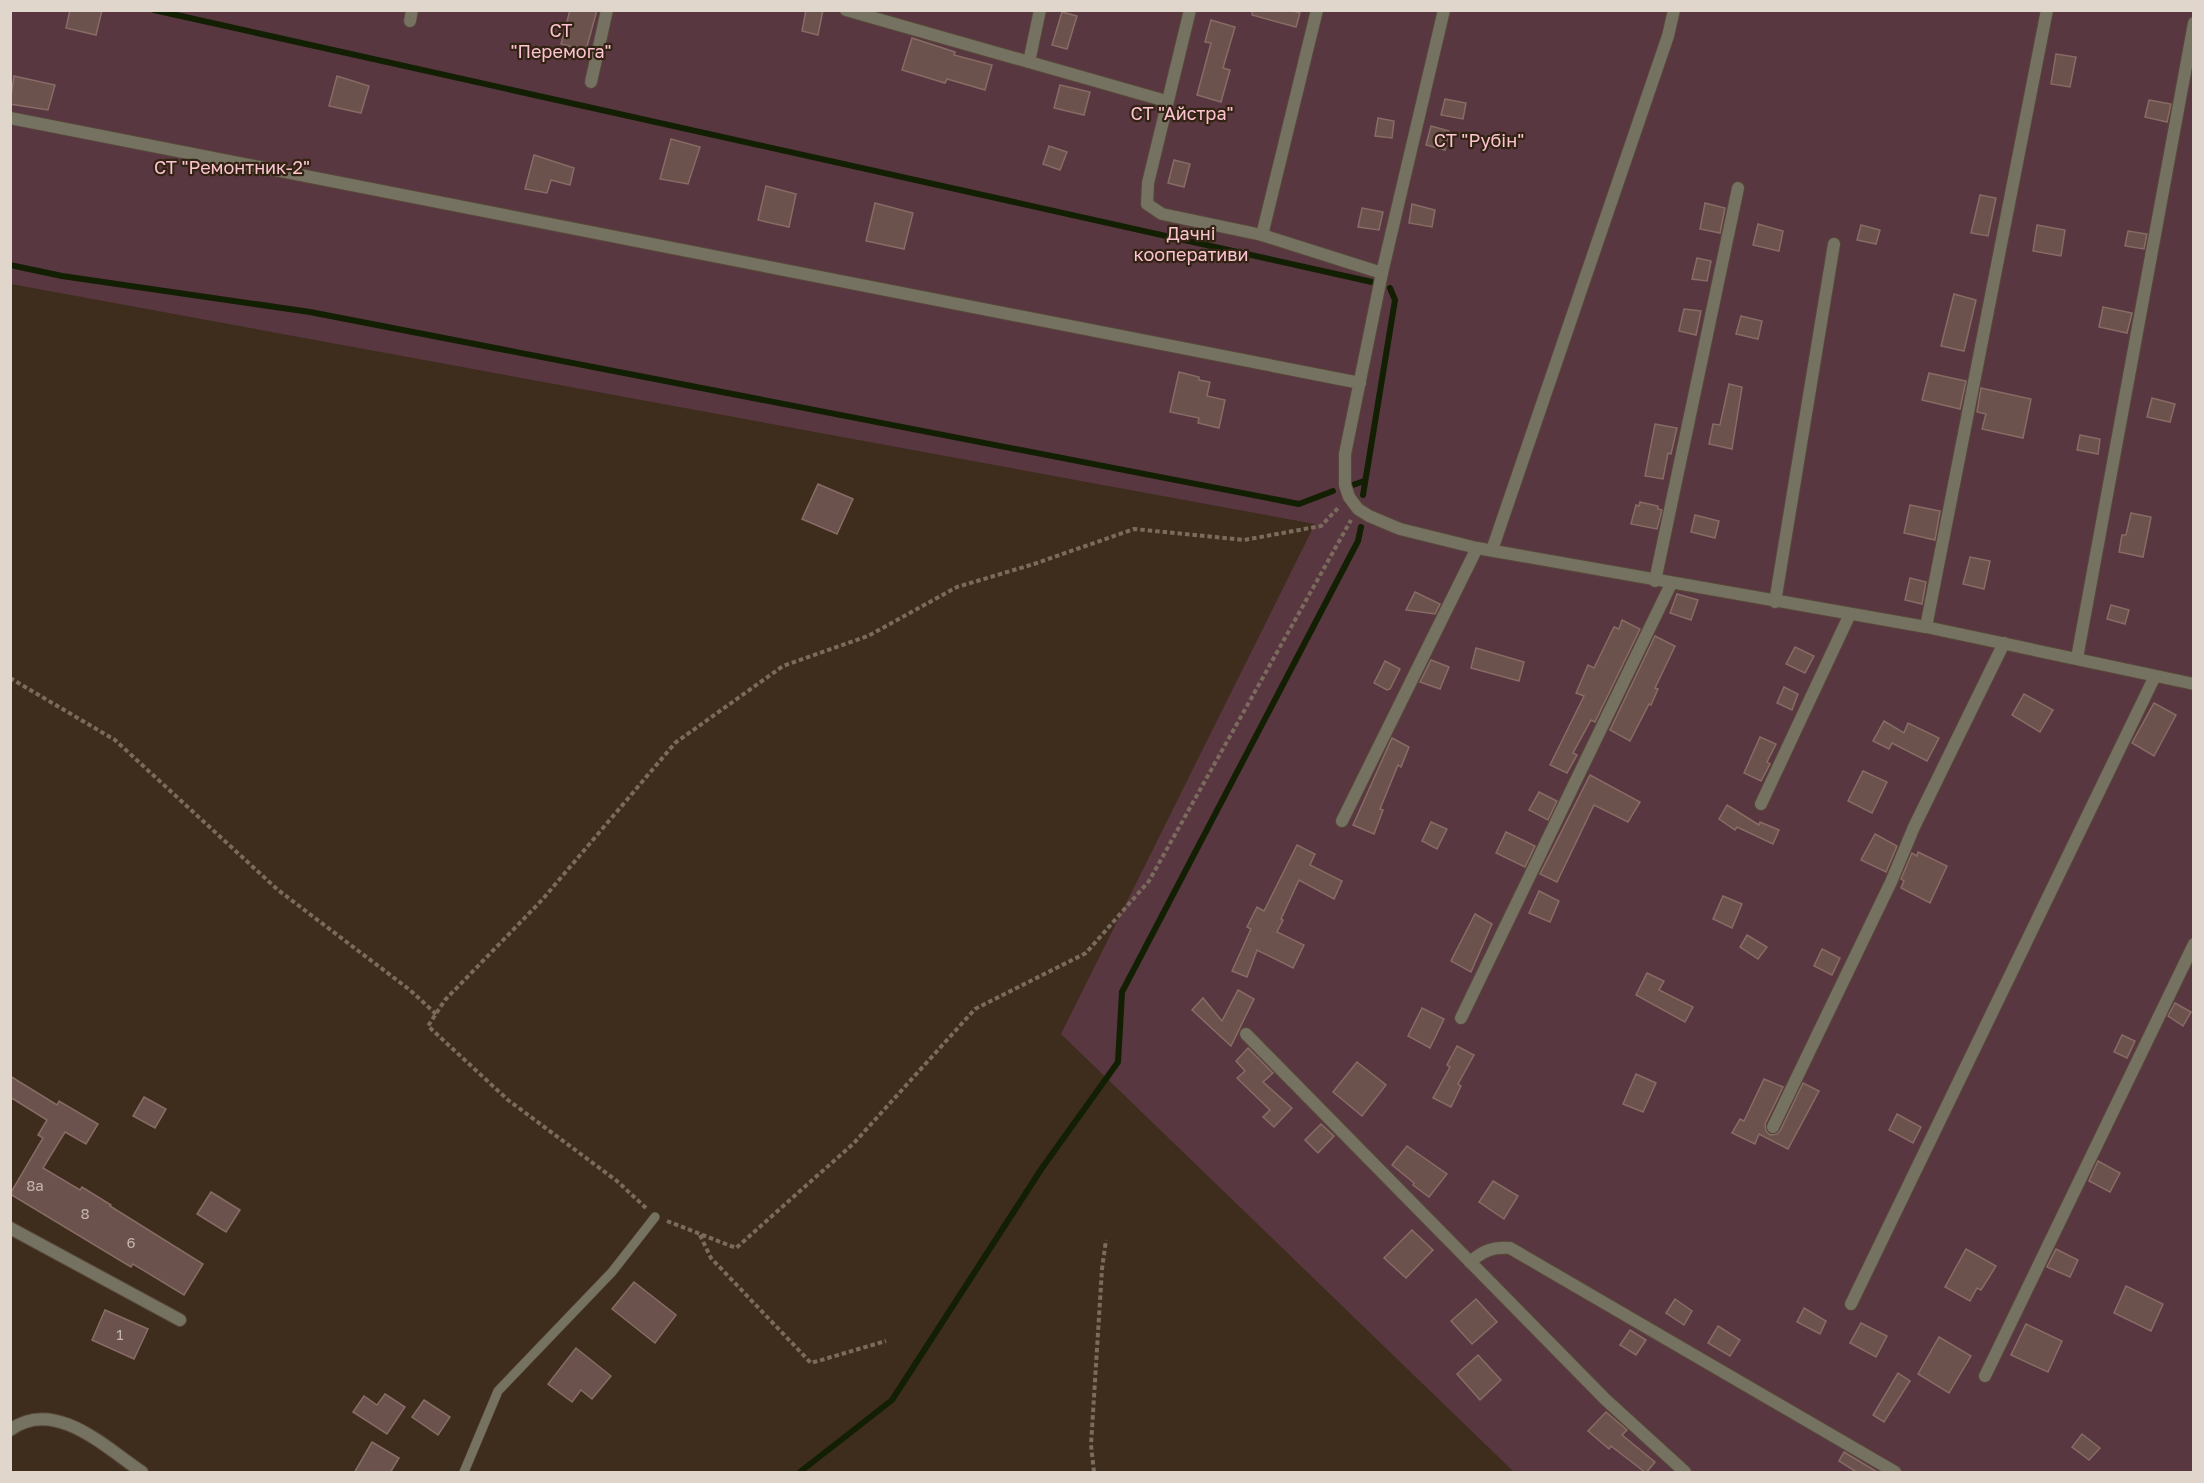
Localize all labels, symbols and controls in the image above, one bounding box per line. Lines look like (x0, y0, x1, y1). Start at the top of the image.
park label: СТ "Перемога" (510, 19, 612, 62)
park label: СТ "Айстра" (1131, 102, 1233, 124)
park label: СТ "Рубін" (1434, 129, 1524, 151)
park label: СТ "Ремонтник-2" (154, 156, 310, 178)
park label: Дачні кооперативи (1134, 222, 1248, 265)
house number: 8а (26, 1176, 44, 1194)
house number: 8 (80, 1204, 90, 1222)
house number: 6 (126, 1233, 136, 1251)
house number: 1 (116, 1325, 124, 1343)

